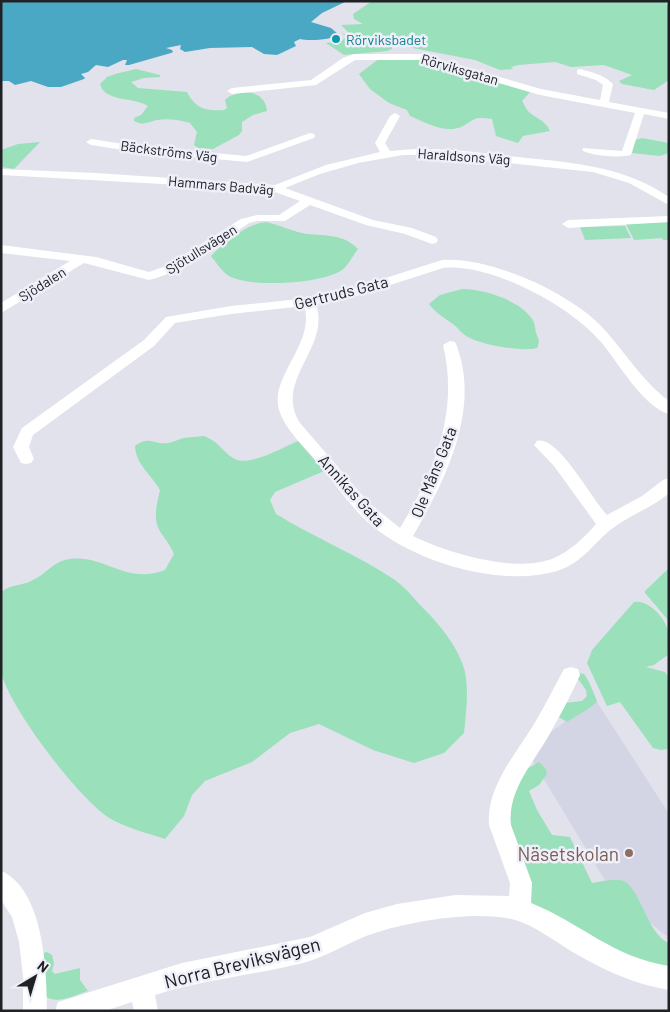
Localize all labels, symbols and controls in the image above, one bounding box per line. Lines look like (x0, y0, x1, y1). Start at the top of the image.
place label: Rörviksbadet (346, 31, 426, 48)
marker: Rörviksbadet (330, 33, 342, 45)
street label: Rörviksgatan (419, 50, 501, 88)
street label: Bäckströms Väg (120, 137, 218, 165)
street label: Haraldsons Väg (417, 144, 511, 168)
street label: Hammars Badväg (168, 172, 274, 198)
street label: Sjötullsvägen (162, 220, 240, 278)
street label: Sjödalen (15, 263, 69, 305)
street label: Gertruds Gata (292, 271, 390, 313)
street label: Ole Måns Gata (406, 424, 460, 520)
street label: Annikas Gata (315, 450, 389, 530)
place label: Näsetskolan (517, 842, 619, 865)
marker: Näsetskolan (623, 847, 635, 859)
street label: Norra Breviksvägen (162, 931, 322, 993)
north arrow (10, 952, 60, 1002)
text: N (34, 957, 52, 976)

